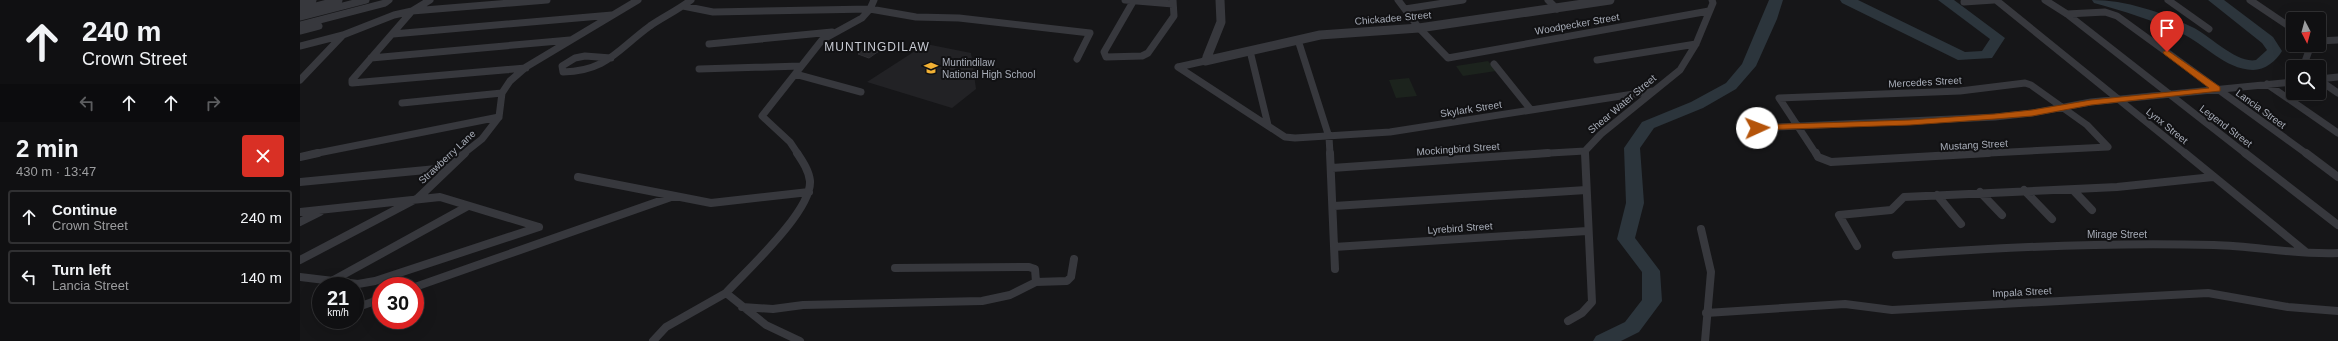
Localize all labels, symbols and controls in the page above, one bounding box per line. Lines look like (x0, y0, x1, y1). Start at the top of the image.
street label: Chickadee Street (1354, 9, 1432, 27)
street label: Woodpecker Street (1534, 11, 1620, 37)
pin (2150, 11, 2184, 52)
north arrow (2286, 12, 2326, 52)
map controls (2286, 12, 2326, 100)
icon: ahead (16, 16, 68, 68)
text: 240 m (82, 16, 161, 47)
icon: arrive (2156, 17, 2178, 39)
district label: MUNTINGDILAW (824, 40, 930, 54)
text: Crown Street (82, 49, 187, 69)
place label: Muntindilaw National High School (942, 57, 1035, 80)
school or university icon: Muntindilaw National High School (923, 60, 939, 76)
button: search (2286, 60, 2326, 100)
street label: Shear Water Street (1586, 72, 1658, 136)
street label: Mercedes Street (1888, 75, 1962, 89)
street label: Lancia Street (2234, 87, 2288, 131)
icon: left (76, 92, 98, 114)
icon: ahead (118, 92, 140, 114)
icon: ahead (160, 92, 182, 114)
icon: right (202, 92, 224, 114)
street label: Skylark Street (1439, 99, 1503, 119)
street label: Legend Street (2198, 103, 2255, 149)
street label: Lynx Street (2144, 106, 2190, 146)
position arrow (1736, 107, 1778, 149)
street label: Strawberry Lane (416, 128, 478, 186)
text: 2 min (16, 135, 79, 162)
button: close (242, 135, 284, 177)
street label: Mustang Street (1940, 138, 2008, 152)
street label: Mockingbird Street (1416, 141, 1500, 157)
text: 430 m · 13:47 (16, 164, 96, 179)
text: Continue (52, 201, 117, 218)
icon: ahead (18, 206, 40, 228)
text: 240 m (240, 209, 282, 226)
text: Crown Street (52, 218, 128, 233)
street label: Lyrebird Street (1427, 220, 1493, 236)
street label: Mirage Street (2087, 229, 2147, 240)
text: Turn left (52, 261, 111, 278)
icon: left (18, 266, 40, 288)
text: 140 m (240, 269, 282, 286)
speed limit sign: 30 (372, 277, 424, 329)
text: Lancia Street (52, 278, 129, 293)
street label: Impala Street (1992, 285, 2052, 299)
text: 21 (327, 287, 349, 309)
text: km/h (327, 307, 349, 318)

